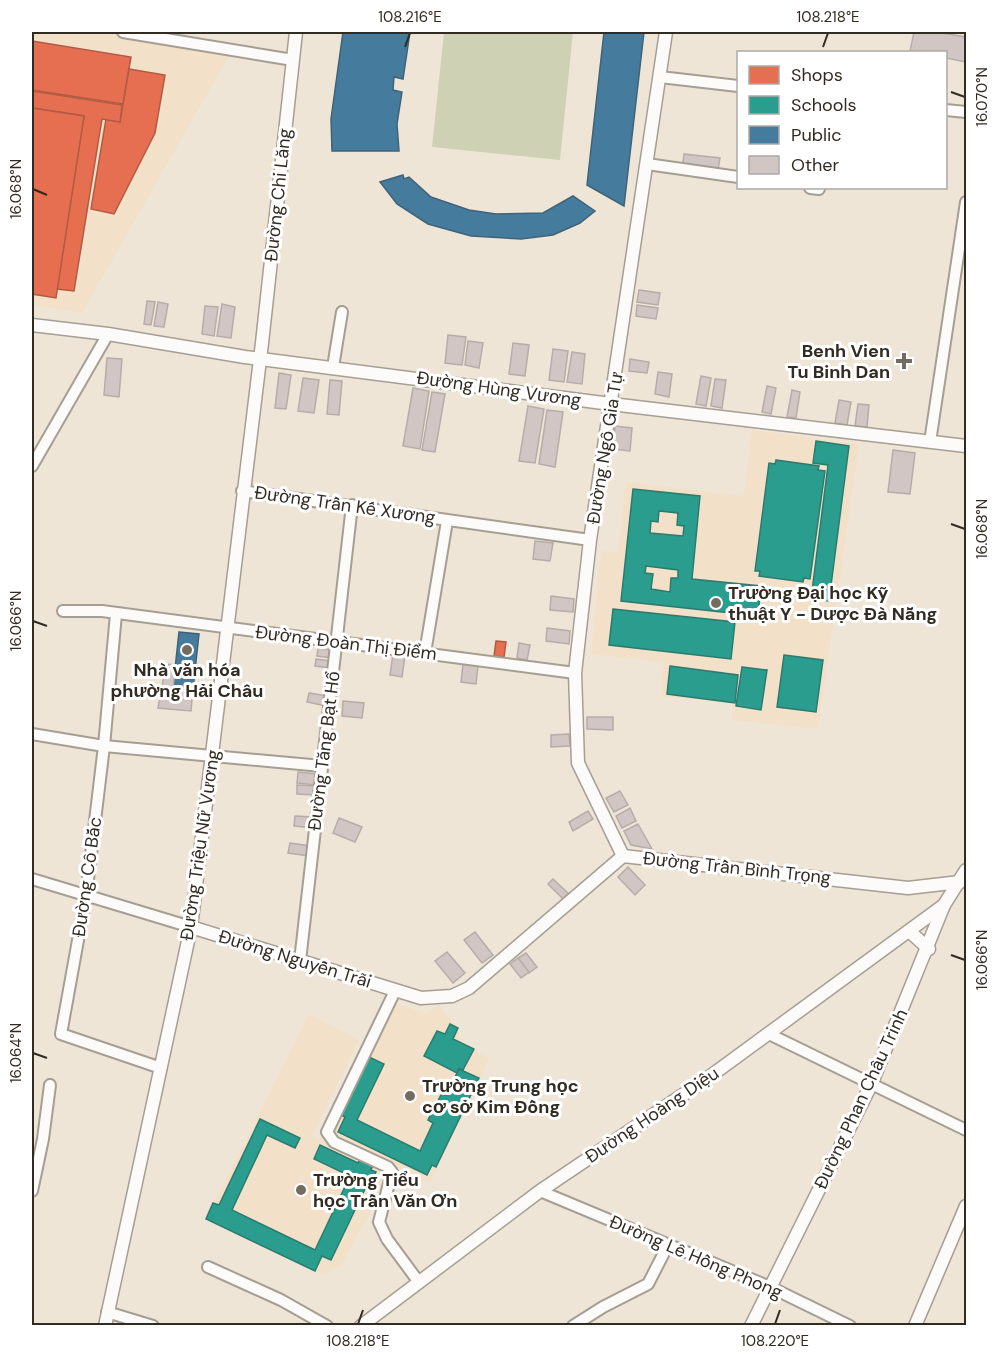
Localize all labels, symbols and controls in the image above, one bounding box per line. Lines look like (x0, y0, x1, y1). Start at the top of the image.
text: 108.216°E (378, 7, 442, 27)
text: 108.218°E (796, 7, 860, 27)
legend (737, 51, 947, 189)
text: Shops (791, 63, 843, 87)
text: 16.070°N (972, 67, 992, 127)
text: Schools (791, 93, 856, 117)
text: Public (791, 123, 842, 147)
street label: Đường Chi Lăng (259, 127, 297, 263)
text: Other (791, 153, 840, 177)
text: 16.068°N (6, 159, 26, 219)
place label: Benh Vien Tu Binh Dan (788, 339, 890, 384)
marker: Benh Vien Tu Binh Dan (895, 352, 913, 370)
street label: Đường Hùng Vương (415, 366, 583, 412)
street label: Đường Ngô Gia Tự (581, 370, 629, 526)
street label: Đường Trần Kế Xương (253, 480, 437, 530)
text: 16.068°N (972, 499, 992, 559)
place label: Trường Đại học Kỹ thuật Y - Dược Đà Nẵng (728, 581, 937, 626)
text: 16.066°N (6, 591, 26, 651)
marker: Trường Đại học Kỹ thuật Y - Dược Đà Nẵng (709, 596, 723, 610)
street label: Đường Đoàn Thị Điểm (254, 620, 438, 666)
marker: Nhà văn hóa phường Hải Châu (180, 643, 194, 657)
place label: Nhà văn hóa phường Hải Châu (111, 658, 263, 703)
street label: Đường Tăng Bạt Hổ (302, 670, 346, 832)
street label: Đường Triệu Nữ Vương (175, 748, 225, 942)
street label: Đường Cô Bắc (67, 815, 107, 939)
street label: Đường Trần Bình Trọng (642, 846, 832, 890)
street label: Đường Nguyễn Trãi (215, 924, 375, 994)
text: 16.066°N (972, 930, 992, 990)
street label: Đường Phan Châu Trinh (809, 1005, 913, 1193)
text: 16.064°N (6, 1023, 26, 1083)
street label: Đường Hoàng Diệu (580, 1061, 724, 1169)
place label: Trường Trung học cơ sở Kim Đồng (422, 1074, 579, 1119)
marker: Trường Trung học cơ sở Kim Đồng (403, 1089, 417, 1103)
place label: Trường Tiểu học Trần Văn Ơn (313, 1168, 457, 1213)
marker: Trường Tiểu học Trần Văn Ơn (294, 1183, 308, 1197)
street label: Đường Lê Hồng Phong (606, 1210, 786, 1304)
text: 108.218°E (326, 1331, 390, 1351)
text: 108.220°E (741, 1331, 809, 1351)

